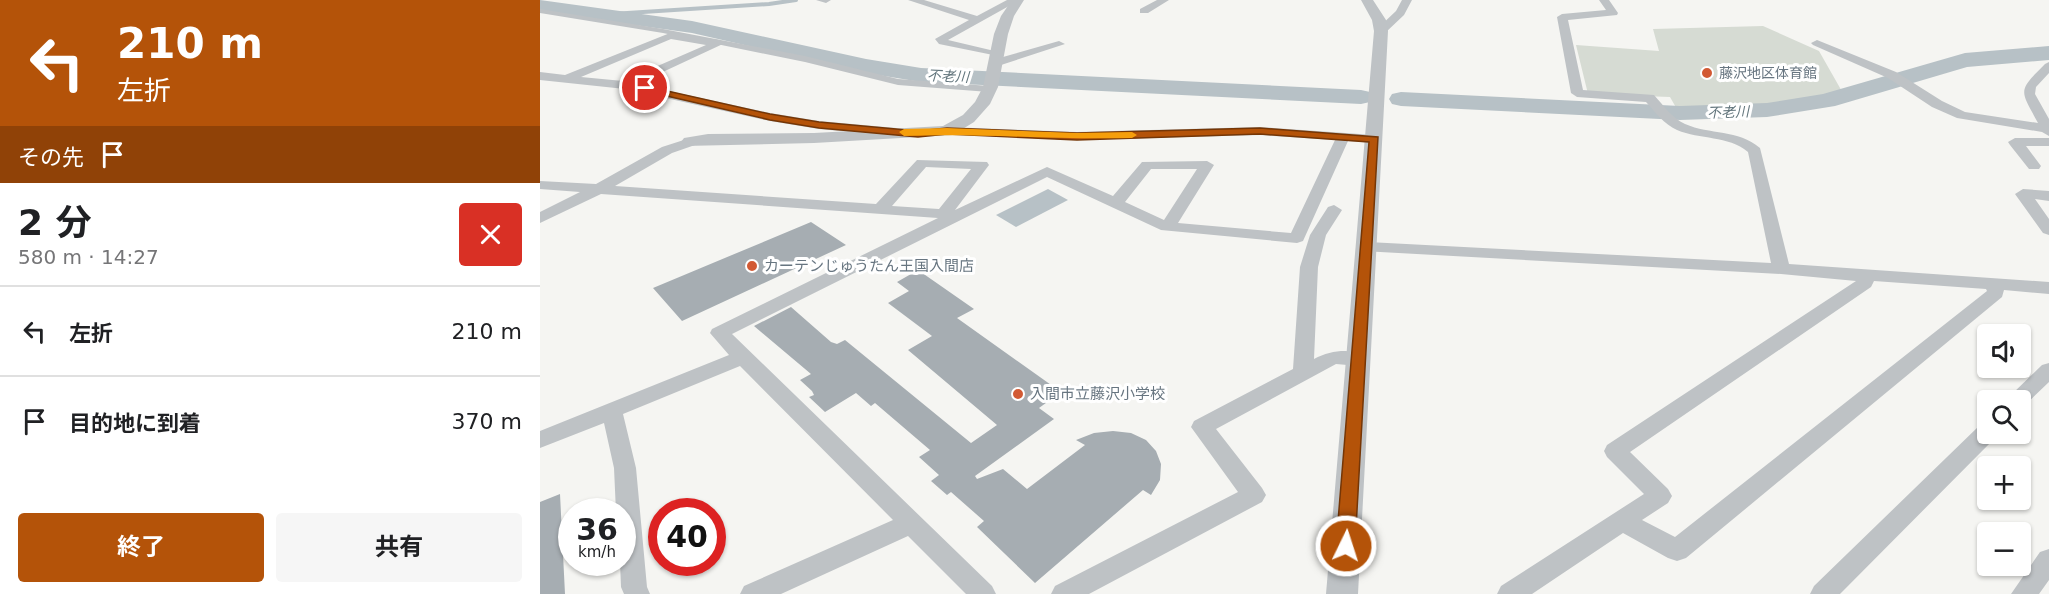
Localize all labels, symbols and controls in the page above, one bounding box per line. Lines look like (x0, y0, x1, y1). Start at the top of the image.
text: 210 m (117, 19, 263, 68)
icon: left (18, 24, 96, 102)
pin (619, 62, 670, 113)
place label: 藤沢地区体育館 (1719, 65, 1817, 81)
marker: 藤沢地区体育館 (1700, 66, 1714, 80)
water label: 不老川 (927, 67, 971, 85)
icon: arrive (628, 71, 661, 104)
text: 左折 (117, 75, 171, 106)
water label: 不老川 (1707, 103, 1751, 121)
icon: arrive (96, 138, 129, 171)
text: その先 (18, 145, 84, 170)
text: 2 分 (18, 202, 92, 243)
button: close (459, 203, 522, 266)
text: 580 m · 14:27 (18, 245, 159, 269)
place label: カーテンじゅうたん王国入間店 (764, 257, 974, 275)
marker: カーテンじゅうたん王国入間店 (745, 259, 759, 273)
icon: left (18, 315, 51, 348)
text: 210 m (452, 319, 522, 344)
text: 左折 (69, 321, 113, 346)
map controls (1977, 324, 2031, 576)
button: sound (1977, 324, 2031, 378)
place label: 入間市立藤沢小学校 (1030, 385, 1165, 403)
marker: 入間市立藤沢小学校 (1011, 387, 1025, 401)
button: search (1977, 390, 2031, 444)
icon: arrive (18, 405, 51, 438)
text: 370 m (452, 409, 522, 434)
text: 目的地に到着 (69, 411, 201, 436)
button: + (1977, 456, 2031, 510)
speed limit sign: 40 (648, 498, 726, 576)
text: 36 (576, 512, 618, 547)
button: 終了 (18, 513, 264, 582)
button: 共有 (276, 513, 522, 582)
position arrow (1314, 514, 1378, 578)
button: − (1977, 522, 2031, 576)
text: km/h (578, 543, 616, 561)

